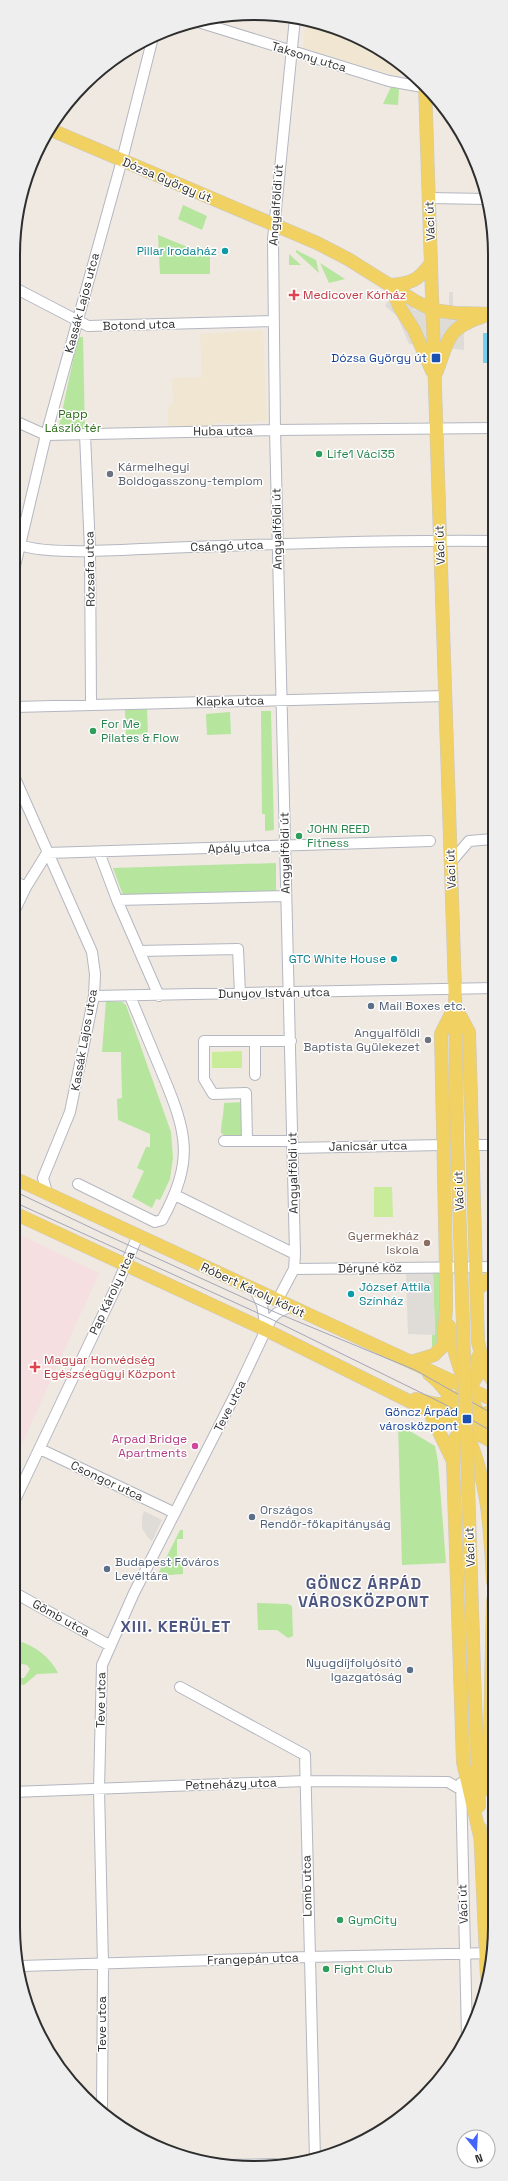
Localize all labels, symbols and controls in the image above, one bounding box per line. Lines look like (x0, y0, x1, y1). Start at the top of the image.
street label: Taksony utca (270, 38, 348, 76)
street label: Dózsa György út (120, 154, 214, 206)
street label: Angyalföldi út (265, 164, 287, 246)
street label: Váci út (421, 201, 439, 241)
place label: Pillar Irodaház (137, 243, 217, 259)
marker: Pillar Irodaház (220, 246, 230, 256)
street label: Kassák Lajos utca (61, 251, 103, 355)
place label: Medicover Kórház (303, 287, 406, 303)
marker: Medicover Kórház (288, 289, 300, 301)
street label: Botond utca (102, 316, 176, 334)
place label: Dózsa György út (331, 350, 427, 366)
marker: Dózsa György út (430, 352, 442, 364)
park label: Papp László tér (45, 406, 102, 436)
street label: Huba utca (193, 422, 253, 440)
place label: Life1 Váci35 (327, 446, 395, 462)
marker: Life1 Váci35 (314, 449, 324, 459)
place label: Kármelhegyi Boldogasszony-templom (118, 459, 263, 489)
marker: Kármelhegyi Boldogasszony-templom (105, 469, 115, 479)
street label: Angyalföldi út (268, 488, 286, 570)
street label: Váci út (431, 525, 449, 565)
street label: Rózsafa utca (81, 531, 99, 607)
street label: Csángó utca (190, 537, 264, 555)
street label: Klapka utca (196, 692, 264, 710)
place label: For Me Pilates & Flow (101, 716, 179, 746)
marker: For Me Pilates & Flow (88, 726, 98, 736)
street label: Angyalföldi út (276, 812, 294, 894)
place label: JOHN REED Fitness (307, 821, 370, 851)
marker: JOHN REED Fitness (294, 831, 304, 841)
street label: Apály utca (208, 839, 270, 857)
street label: Váci út (442, 849, 460, 889)
place label: GTC White House (289, 951, 386, 967)
marker: GTC White House (389, 954, 399, 964)
street label: Dunyov István utca (218, 984, 330, 1002)
street label: Kassák Lajos utca (67, 988, 101, 1092)
place label: Mail Boxes etc. (379, 998, 466, 1014)
marker: Mail Boxes etc. (366, 1001, 376, 1011)
place label: Angyalföldi Baptista Gyülekezet (303, 1025, 420, 1055)
marker: Angyalföldi Baptista Gyülekezet (423, 1035, 433, 1045)
street label: Angyalföldi út (284, 1132, 302, 1214)
street label: Janicsár utca (329, 1137, 408, 1155)
street label: Váci út (450, 1171, 468, 1211)
place label: Gyermekház Iskola (348, 1228, 419, 1258)
marker: Gyermekház Iskola (422, 1238, 432, 1248)
street label: Pap Károly utca (86, 1248, 138, 1338)
street label: Róbert Károly körút (198, 1259, 308, 1321)
street label: Déryné köz (338, 1259, 402, 1277)
place label: József Attila Színház (359, 1279, 431, 1309)
marker: József Attila Színház (346, 1289, 356, 1299)
place label: Magyar Honvédség Egészségügyi Központ (44, 1352, 176, 1382)
marker: Magyar Honvédség Egészségügyi Központ (29, 1361, 41, 1373)
street label: Teve utca (210, 1377, 250, 1435)
place label: Göncz Árpád városközpont (379, 1404, 458, 1434)
marker: Göncz Árpád városközpont (461, 1413, 473, 1425)
place label: Arpad Bridge Apartments (112, 1431, 187, 1461)
marker: Arpad Bridge Apartments (190, 1441, 200, 1451)
street label: Csongor utca (68, 1457, 146, 1505)
place label: Országos Rendőr-főkapitányság (260, 1502, 391, 1532)
marker: Országos Rendőr-főkapitányság (247, 1512, 257, 1522)
street label: Váci út (461, 1527, 479, 1567)
place label: Budapest Főváros Levéltára (115, 1554, 219, 1584)
marker: Budapest Főváros Levéltára (102, 1564, 112, 1574)
district label: GÖNCZ ÁRPÁD VÁROSKÖZPONT (298, 1573, 430, 1612)
street label: Gömb utca (29, 1596, 93, 1640)
district label: XIII. KERÜLET (120, 1616, 232, 1637)
place label: Nyugdíjfolyósító Igazgatóság (306, 1655, 402, 1685)
marker: Nyugdíjfolyósító Igazgatóság (405, 1665, 415, 1675)
street label: Teve utca (93, 1672, 109, 1728)
street label: Petneházy utca (185, 1774, 277, 1794)
street label: Lomb utca (298, 1855, 316, 1917)
street label: Váci út (454, 1884, 472, 1924)
place label: GymCity (348, 1912, 397, 1928)
marker: GymCity (335, 1915, 345, 1925)
street label: Frangepán utca (207, 1949, 299, 1969)
place label: Fight Club (334, 1961, 393, 1977)
marker: Fight Club (321, 1964, 331, 1974)
street label: Teve utca (94, 1996, 110, 2052)
north arrow (456, 2129, 496, 2169)
text: N (473, 2151, 485, 2166)

